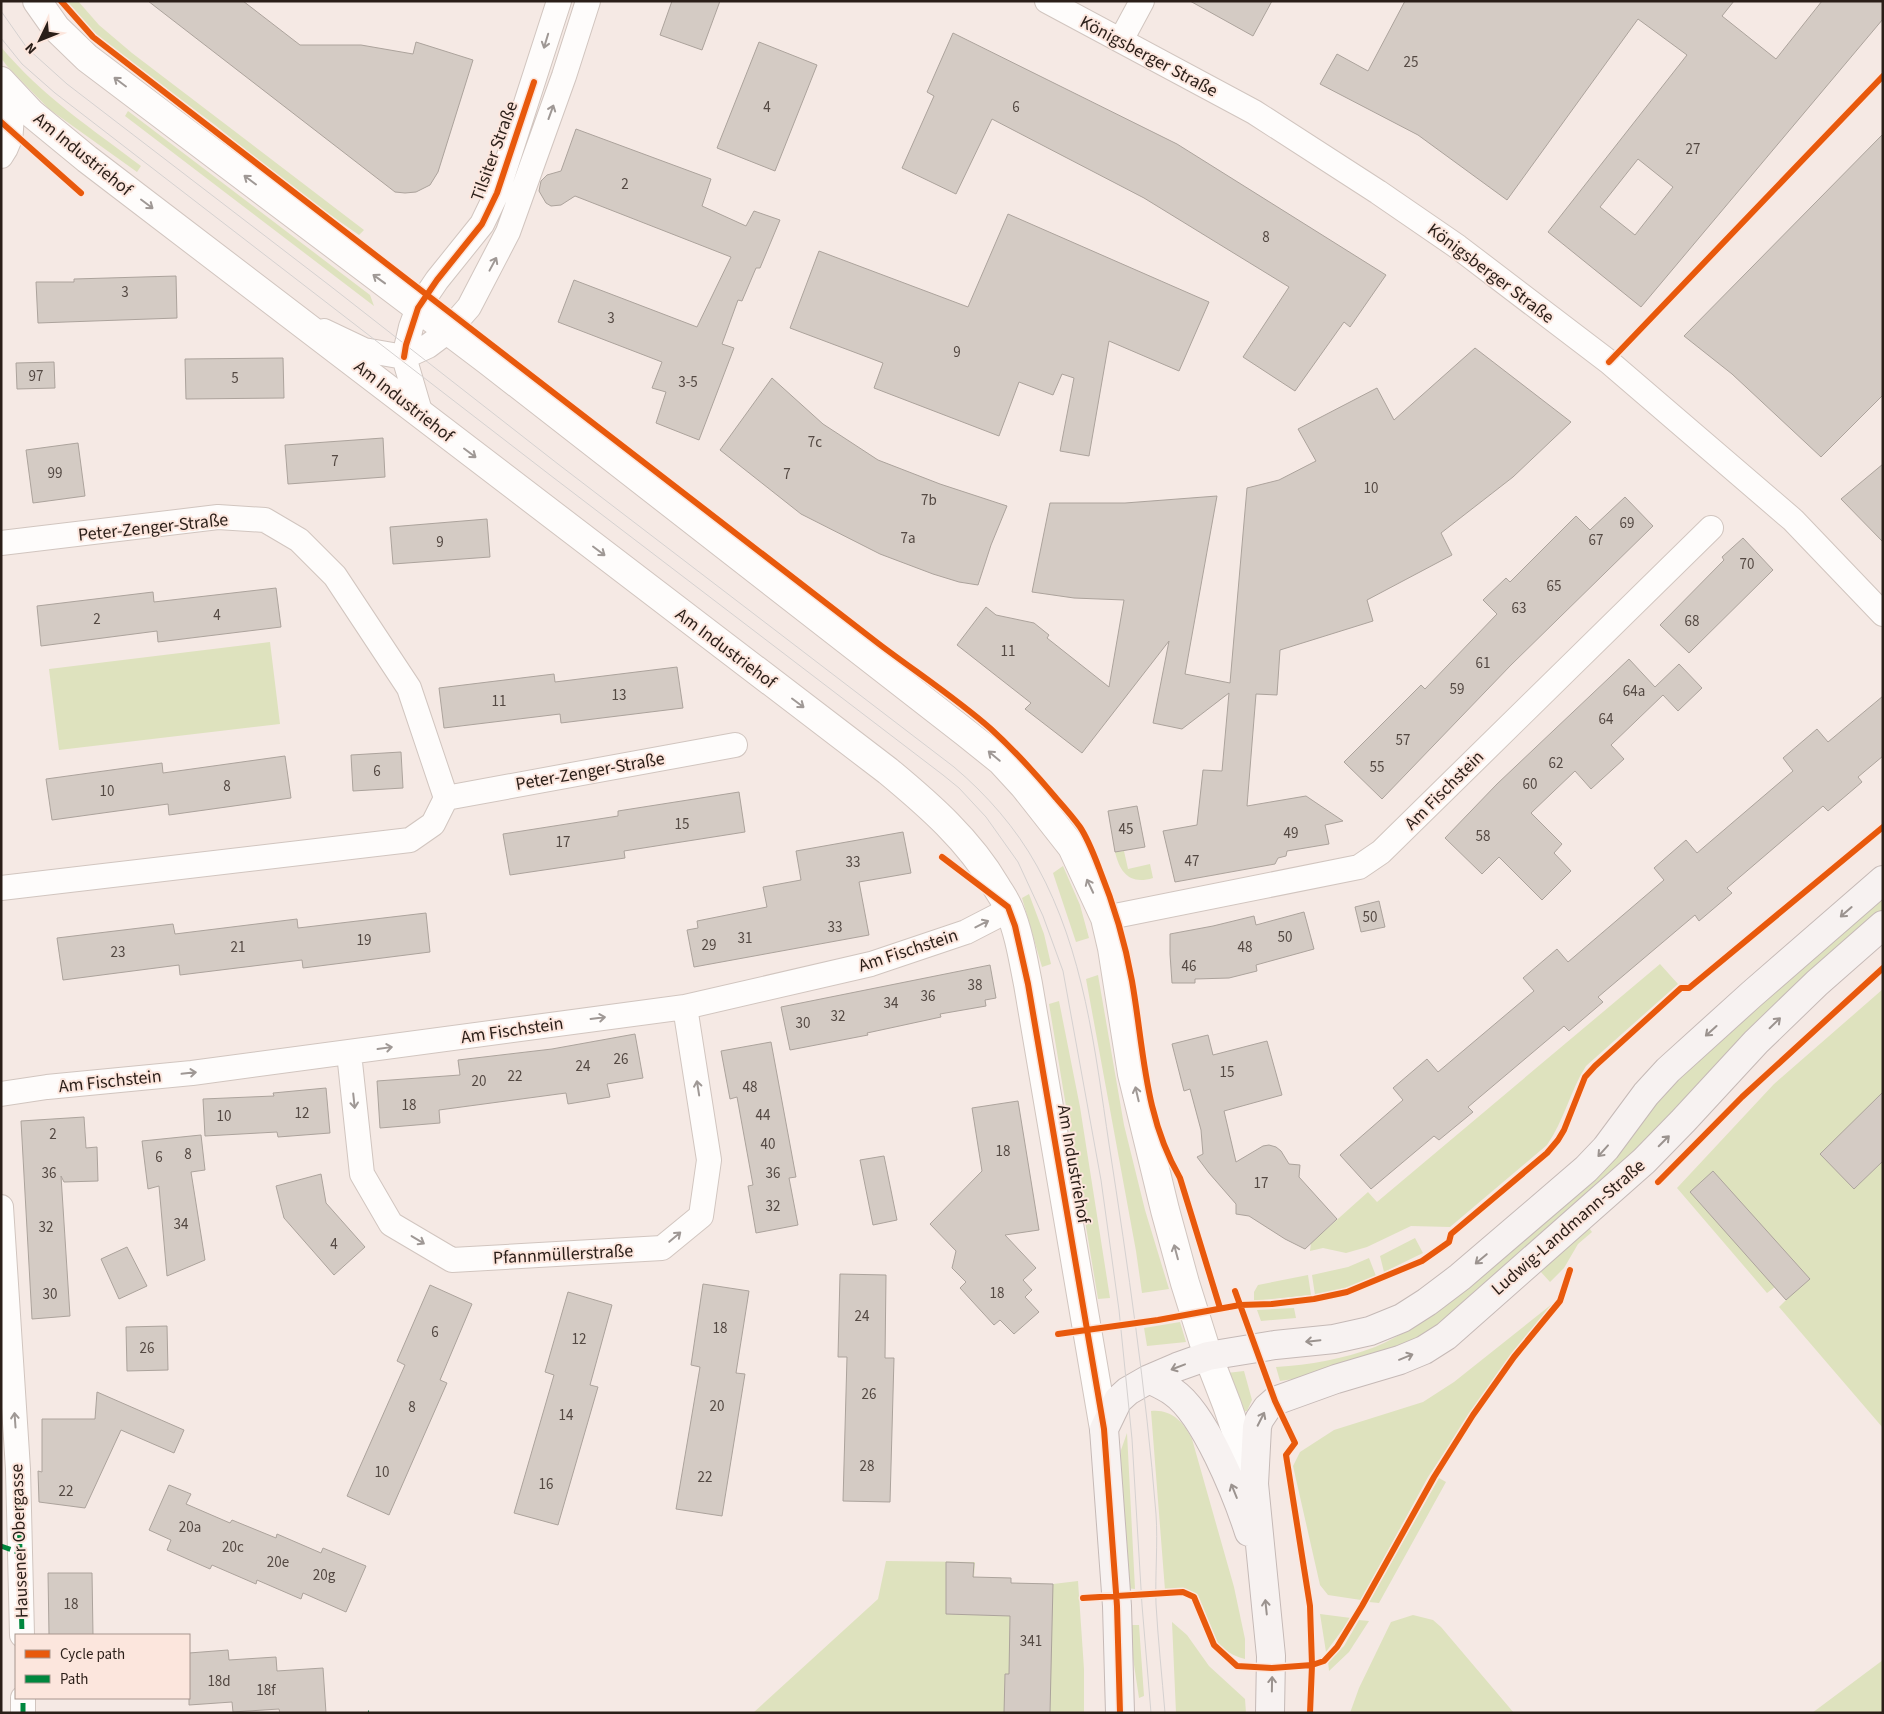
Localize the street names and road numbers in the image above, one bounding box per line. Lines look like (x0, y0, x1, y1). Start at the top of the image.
street label: Königsberger Straße (1075, 10, 1222, 103)
street label: Tilsiter Straße (465, 98, 524, 205)
street label: Am Industriehof (28, 107, 138, 202)
street label: Königsberger Straße (1422, 217, 1559, 329)
street label: Am Industriehof (349, 355, 459, 449)
street label: Peter-Zenger-Straße (77, 507, 229, 548)
street label: Am Industriehof (670, 602, 782, 695)
street label: Am Fischstein (1399, 745, 1490, 836)
street label: Peter-Zenger-Straße (514, 746, 667, 797)
street label: Am Fischstein (855, 923, 961, 978)
street label: Am Fischstein (459, 1011, 565, 1050)
street label: Am Fischstein (57, 1064, 163, 1099)
street label: Am Industriehof (1051, 1103, 1096, 1226)
street label: Ludwig-Landmann-Straße (1486, 1153, 1651, 1301)
street label: Pfannmüllerstraße (492, 1238, 634, 1271)
street label: Hausener Obergasse (4, 1463, 35, 1619)

